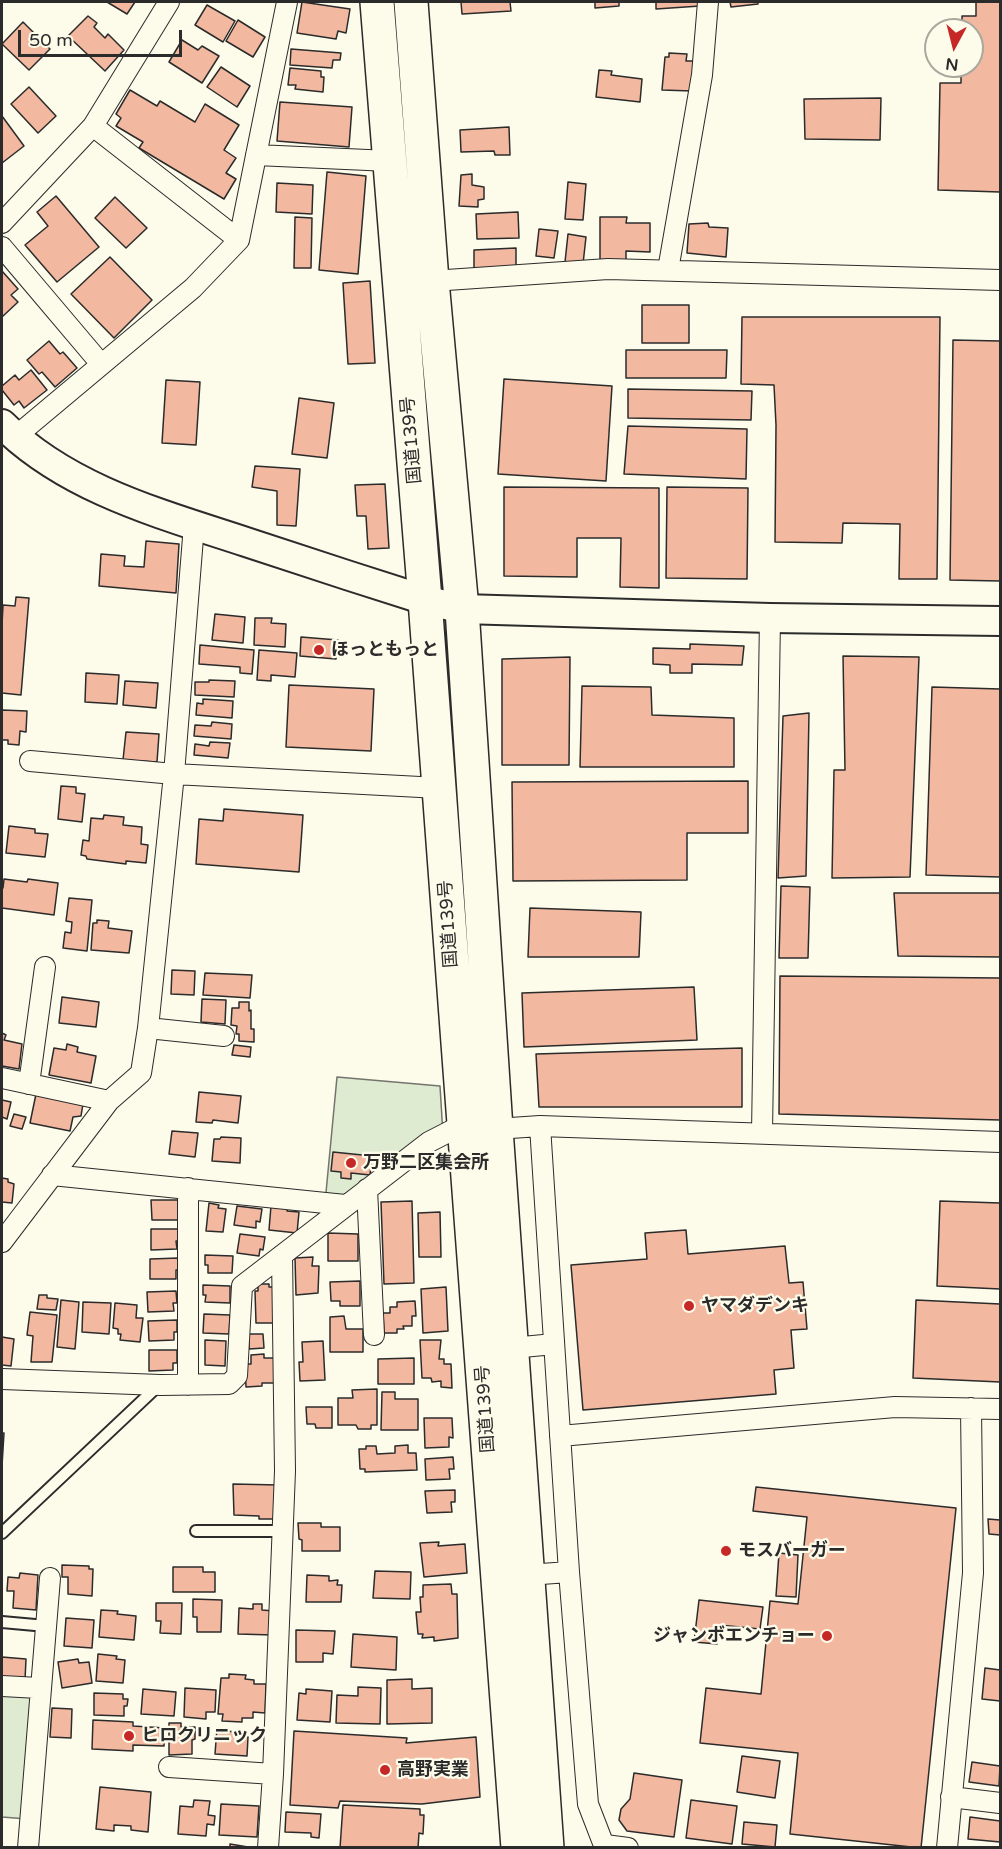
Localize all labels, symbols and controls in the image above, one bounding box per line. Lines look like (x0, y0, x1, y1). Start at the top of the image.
scale bar (21, 18, 184, 56)
north arrow (924, 18, 984, 78)
text: 50 m (29, 29, 73, 51)
text: N (944, 53, 960, 75)
street label: 国道139号 (397, 395, 427, 485)
place label: ほっともっと (331, 639, 439, 661)
marker: ほっともっと (312, 643, 326, 657)
street label: 国道139号 (435, 879, 463, 969)
place label: 万野二区集会所 (363, 1152, 489, 1174)
marker: 万野二区集会所 (344, 1156, 358, 1170)
place label: ヤマダデンキ (701, 1295, 809, 1317)
marker: ヤマダデンキ (682, 1299, 696, 1313)
street label: 国道139号 (472, 1364, 500, 1454)
place label: モスバーガー (738, 1540, 846, 1562)
marker: モスバーガー (719, 1544, 733, 1558)
place label: ジャンボエンチョー (653, 1625, 815, 1647)
marker: ジャンボエンチョー (820, 1629, 834, 1643)
place label: ヒロクリニック (141, 1725, 267, 1747)
marker: ヒロクリニック (122, 1729, 136, 1743)
place label: 高野実業 (397, 1759, 469, 1781)
marker: 高野実業 (378, 1763, 392, 1777)

